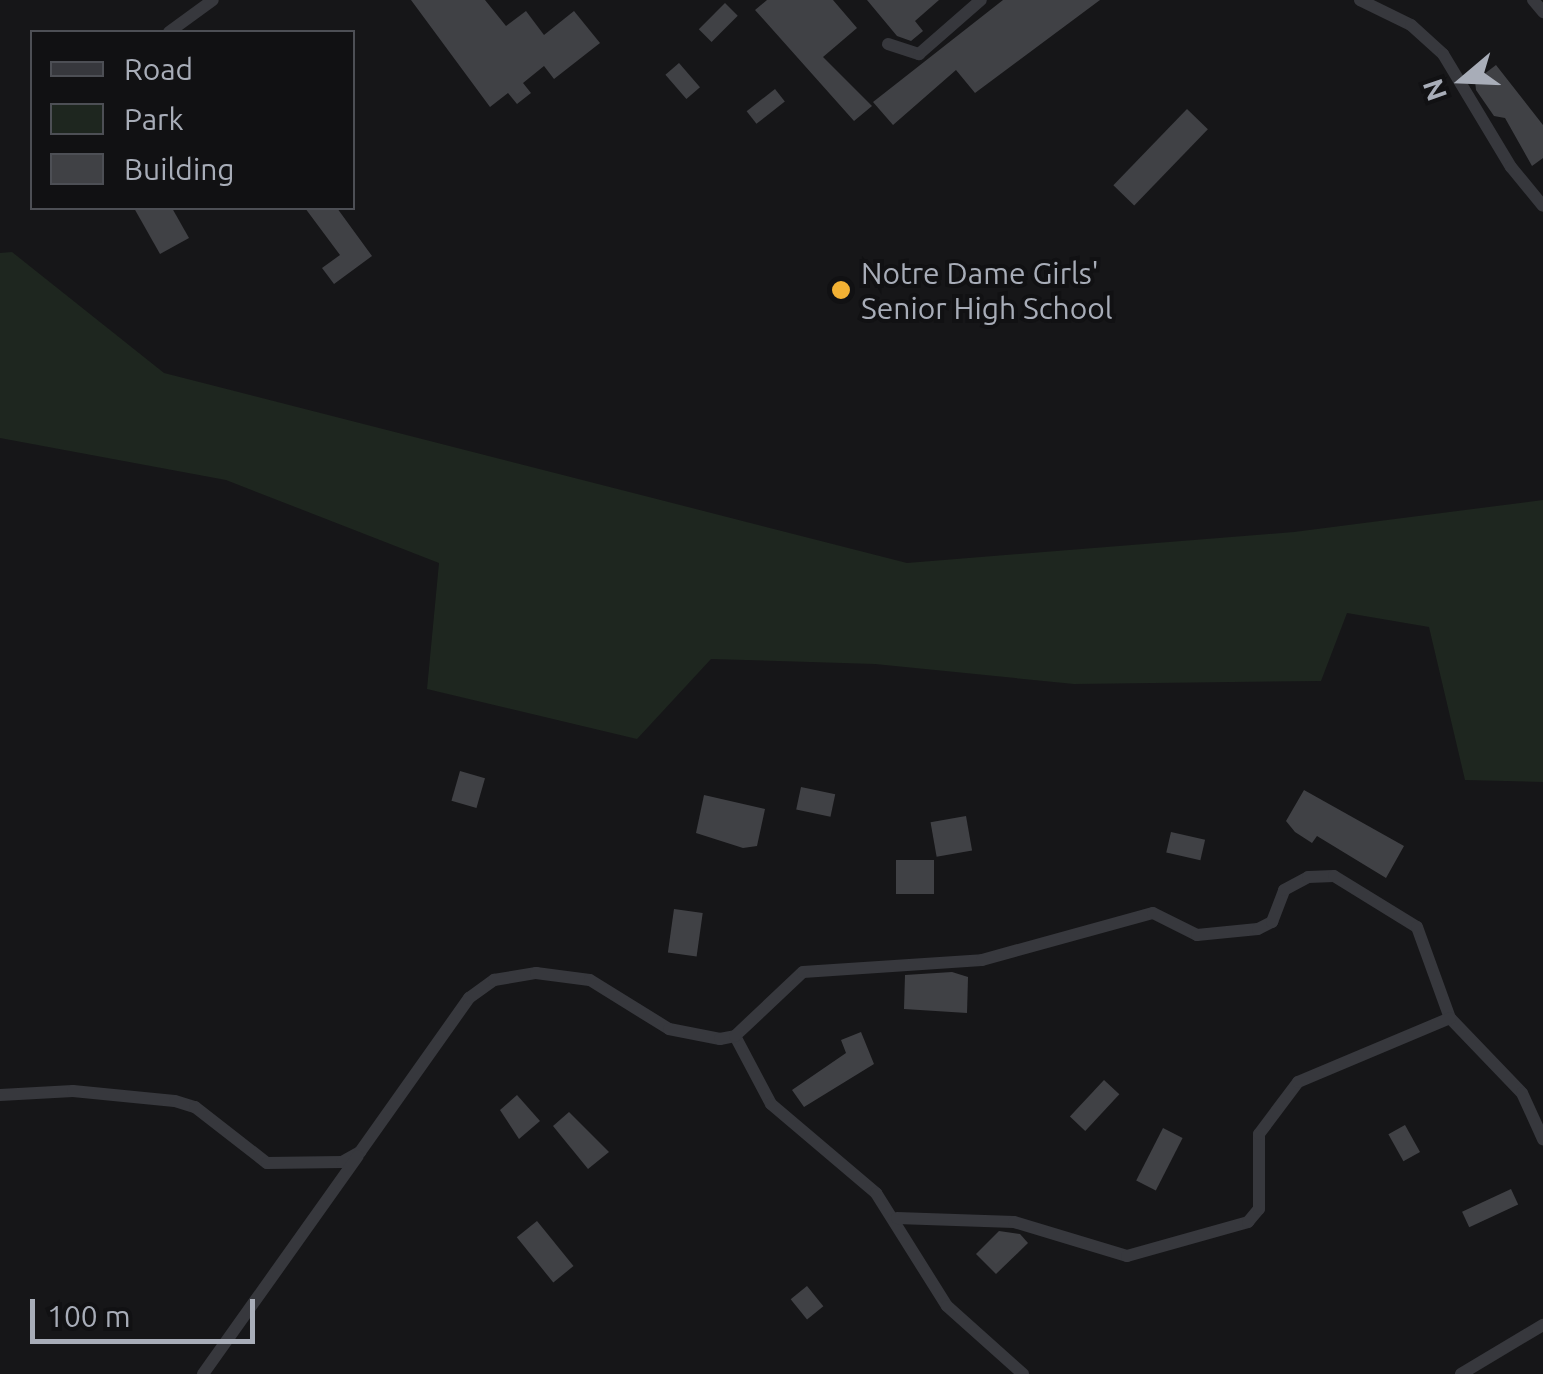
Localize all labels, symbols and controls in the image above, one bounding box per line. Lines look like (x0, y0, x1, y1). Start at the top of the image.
legend (30, 30, 355, 210)
north arrow (1413, 30, 1513, 130)
text: Road (124, 52, 193, 86)
text: N (1416, 75, 1452, 105)
text: Park (124, 102, 184, 136)
text: Building (124, 152, 235, 186)
place label: Notre Dame Girls' Senior High School (861, 255, 1113, 326)
marker: Notre Dame Girls' Senior High School (830, 279, 852, 301)
scale bar (35, 1279, 260, 1341)
text: 100 m (47, 1299, 131, 1333)

